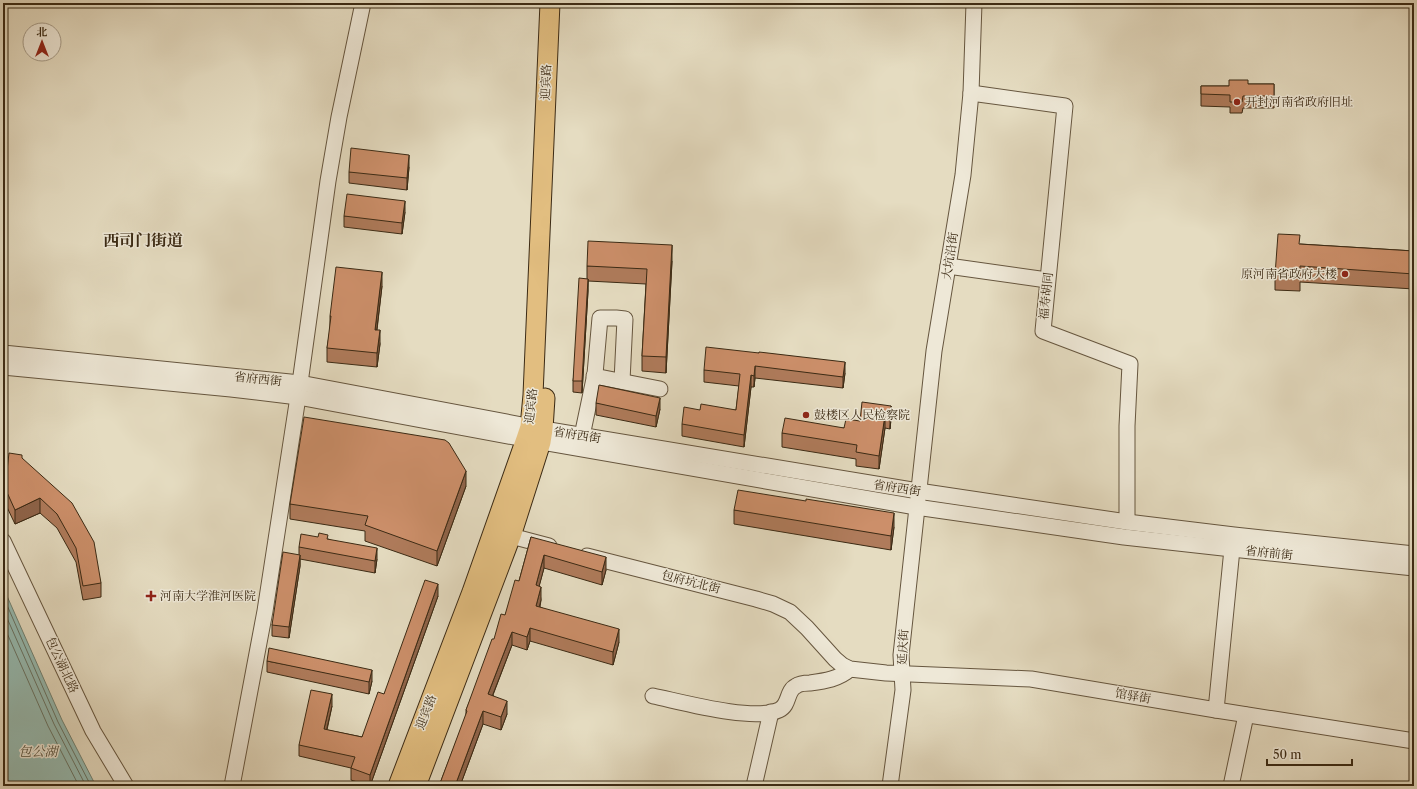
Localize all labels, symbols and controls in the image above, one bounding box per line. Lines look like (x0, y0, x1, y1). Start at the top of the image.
north arrow (22, 22, 62, 62)
text: 北 (37, 25, 48, 39)
street label: 迎宾路 (537, 64, 554, 100)
place label: 开封河南省政府旧址 (1245, 94, 1353, 109)
marker: 开封河南省政府旧址 (1232, 97, 1242, 107)
district label: 西司门街道 (103, 230, 183, 250)
street label: 大坑沿街 (938, 230, 961, 281)
place label: 原河南省政府大楼 (1241, 266, 1337, 281)
marker: 原河南省政府大楼 (1340, 269, 1350, 279)
street label: 福寿胡同 (1036, 271, 1055, 321)
street label: 省府西街 (233, 369, 284, 389)
street label: 迎宾路 (521, 387, 540, 425)
place label: 鼓楼区人民检察院 (814, 407, 910, 422)
marker: 鼓楼区人民检察院 (801, 410, 811, 420)
street label: 省府西街 (552, 423, 603, 446)
street label: 省府西街 (872, 476, 923, 499)
street label: 省府前街 (1244, 543, 1295, 563)
street label: 包府坑北街 (660, 567, 723, 596)
place label: 河南大学淮河医院 (160, 588, 256, 603)
marker: 河南大学淮河医院 (145, 590, 157, 602)
street label: 延庆街 (894, 628, 911, 665)
street label: 包公湖北路 (43, 634, 82, 695)
street label: 馆驿街 (1114, 685, 1153, 706)
street label: 迎宾路 (412, 692, 439, 731)
scale bar (1267, 741, 1352, 767)
water label: 包公湖 (18, 743, 59, 759)
text: 50 m (1273, 747, 1302, 762)

